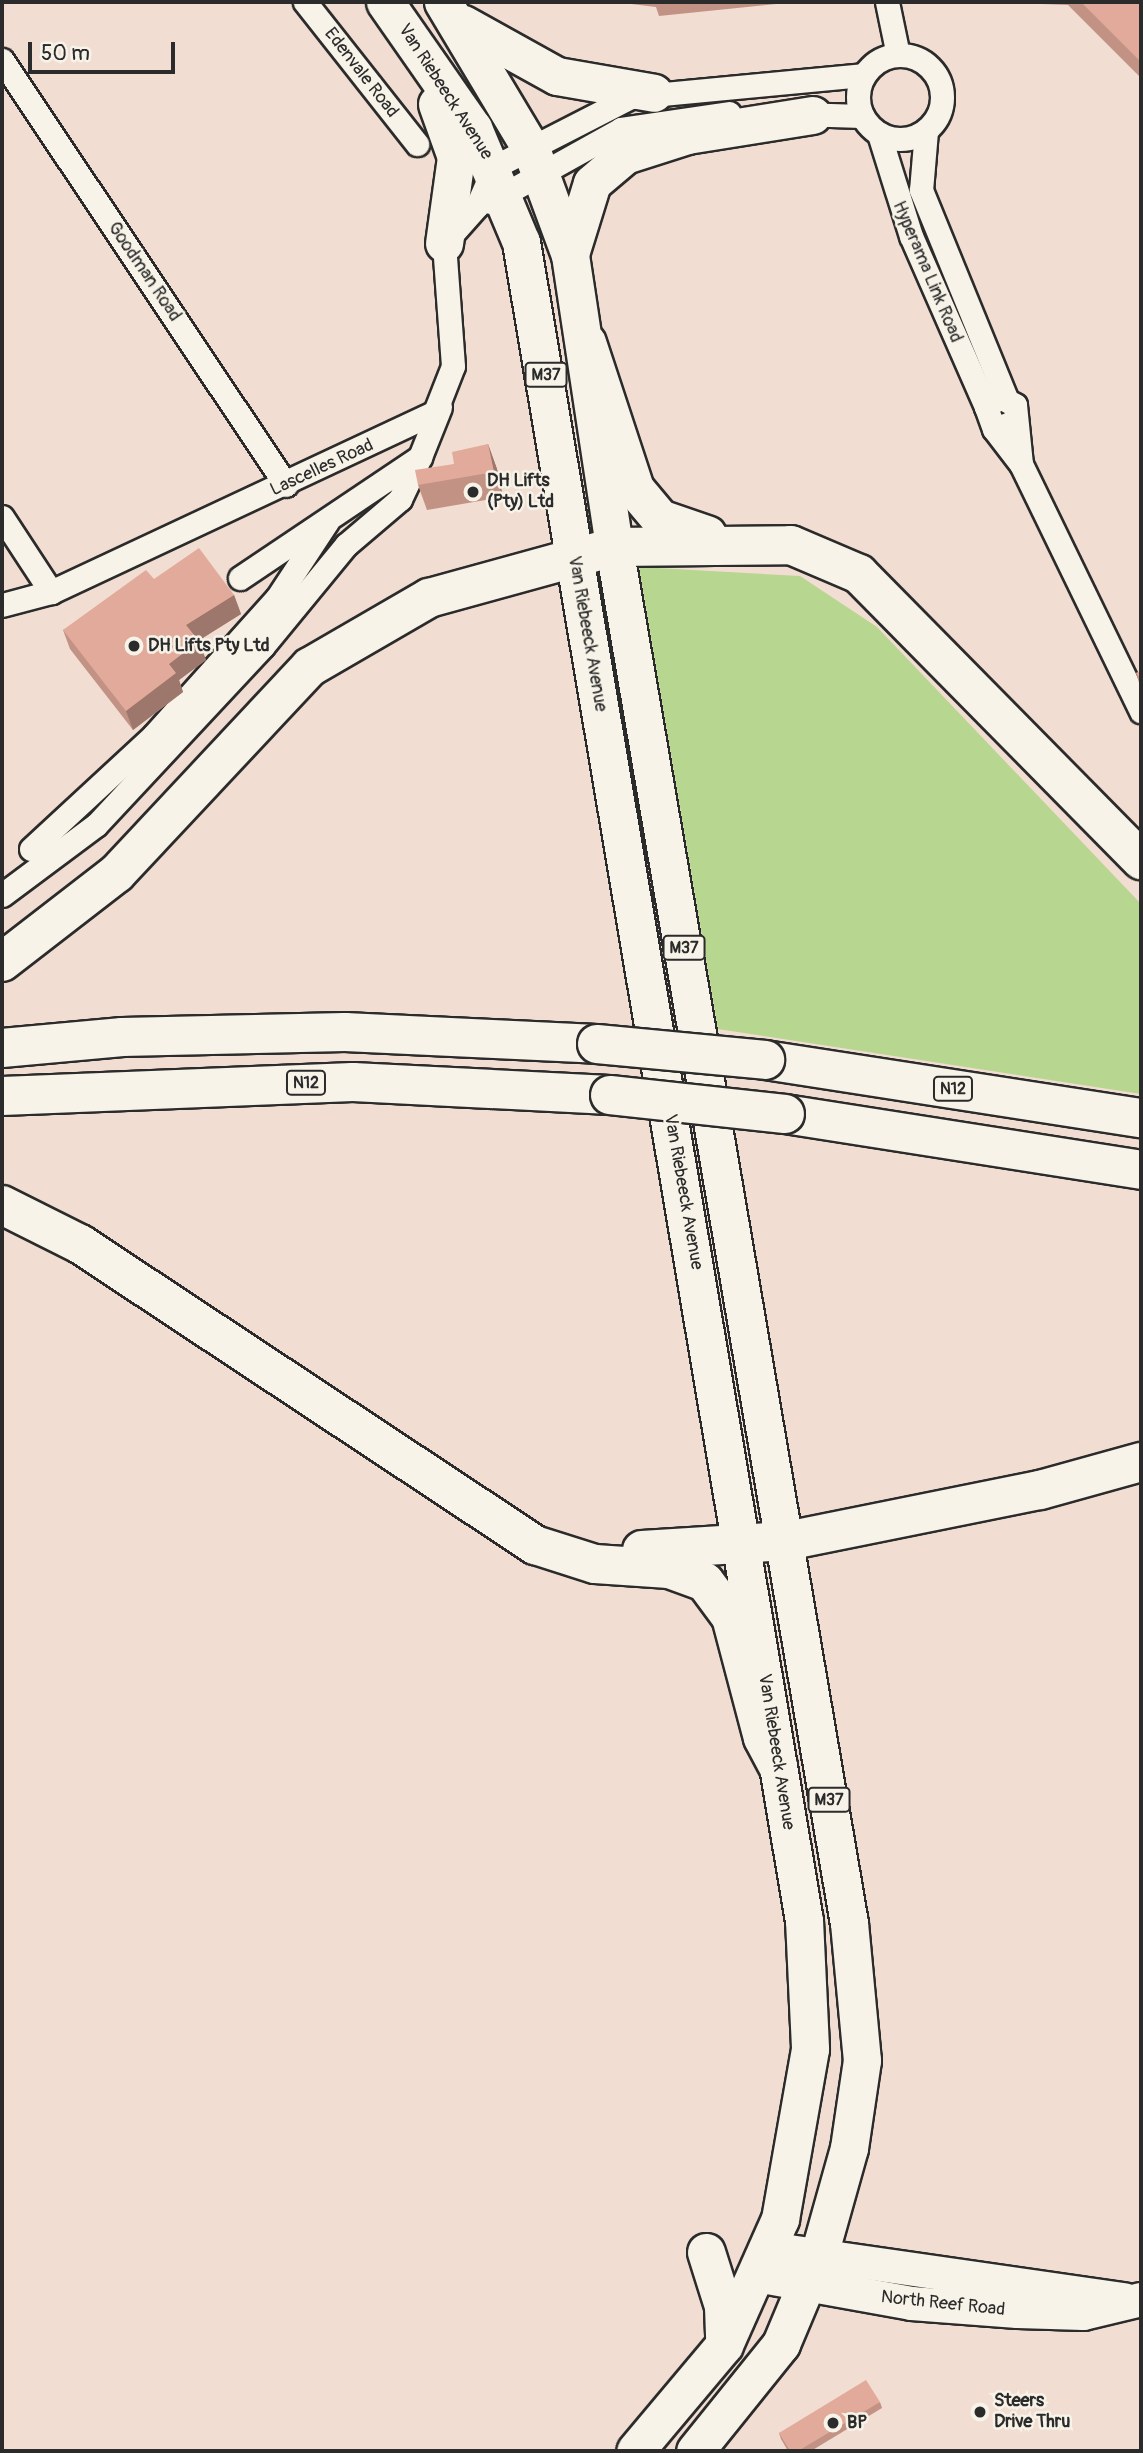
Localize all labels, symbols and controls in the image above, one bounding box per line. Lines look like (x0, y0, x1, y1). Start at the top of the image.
street label: Van Riebeeck Avenue (393, 20, 497, 164)
street label: Edenvale Road (319, 24, 403, 122)
scale bar (32, 28, 178, 72)
text: 50 m (41, 40, 90, 67)
street label: Hyperama Link Road (887, 198, 967, 346)
street label: Goodman Road (103, 218, 185, 326)
road number: M37 (523, 362, 569, 388)
street label: Lascelles Road (267, 435, 377, 501)
place label: DH Lifts (Pty) Ltd (487, 471, 554, 514)
marker: DH Lifts (Pty) Ltd (465, 484, 481, 500)
street label: Van Riebeeck Avenue (563, 554, 611, 714)
place label: DH Lifts Pty Ltd (148, 635, 269, 657)
marker: DH Lifts Pty Ltd (126, 638, 142, 654)
road number: M37 (661, 936, 707, 960)
road number: N12 (285, 1070, 327, 1096)
road number: N12 (932, 1077, 974, 1102)
street label: Van Riebeeck Avenue (659, 1112, 707, 1272)
street label: Van Riebeeck Avenue (753, 1672, 799, 1832)
road number: M37 (806, 1788, 852, 1812)
street label: North Reef Road (880, 2287, 1006, 2321)
place label: Steers Drive Thru (994, 2391, 1070, 2434)
marker: Steers Drive Thru (972, 2404, 988, 2420)
place label: BP (847, 2412, 867, 2434)
marker: BP (825, 2415, 841, 2431)

